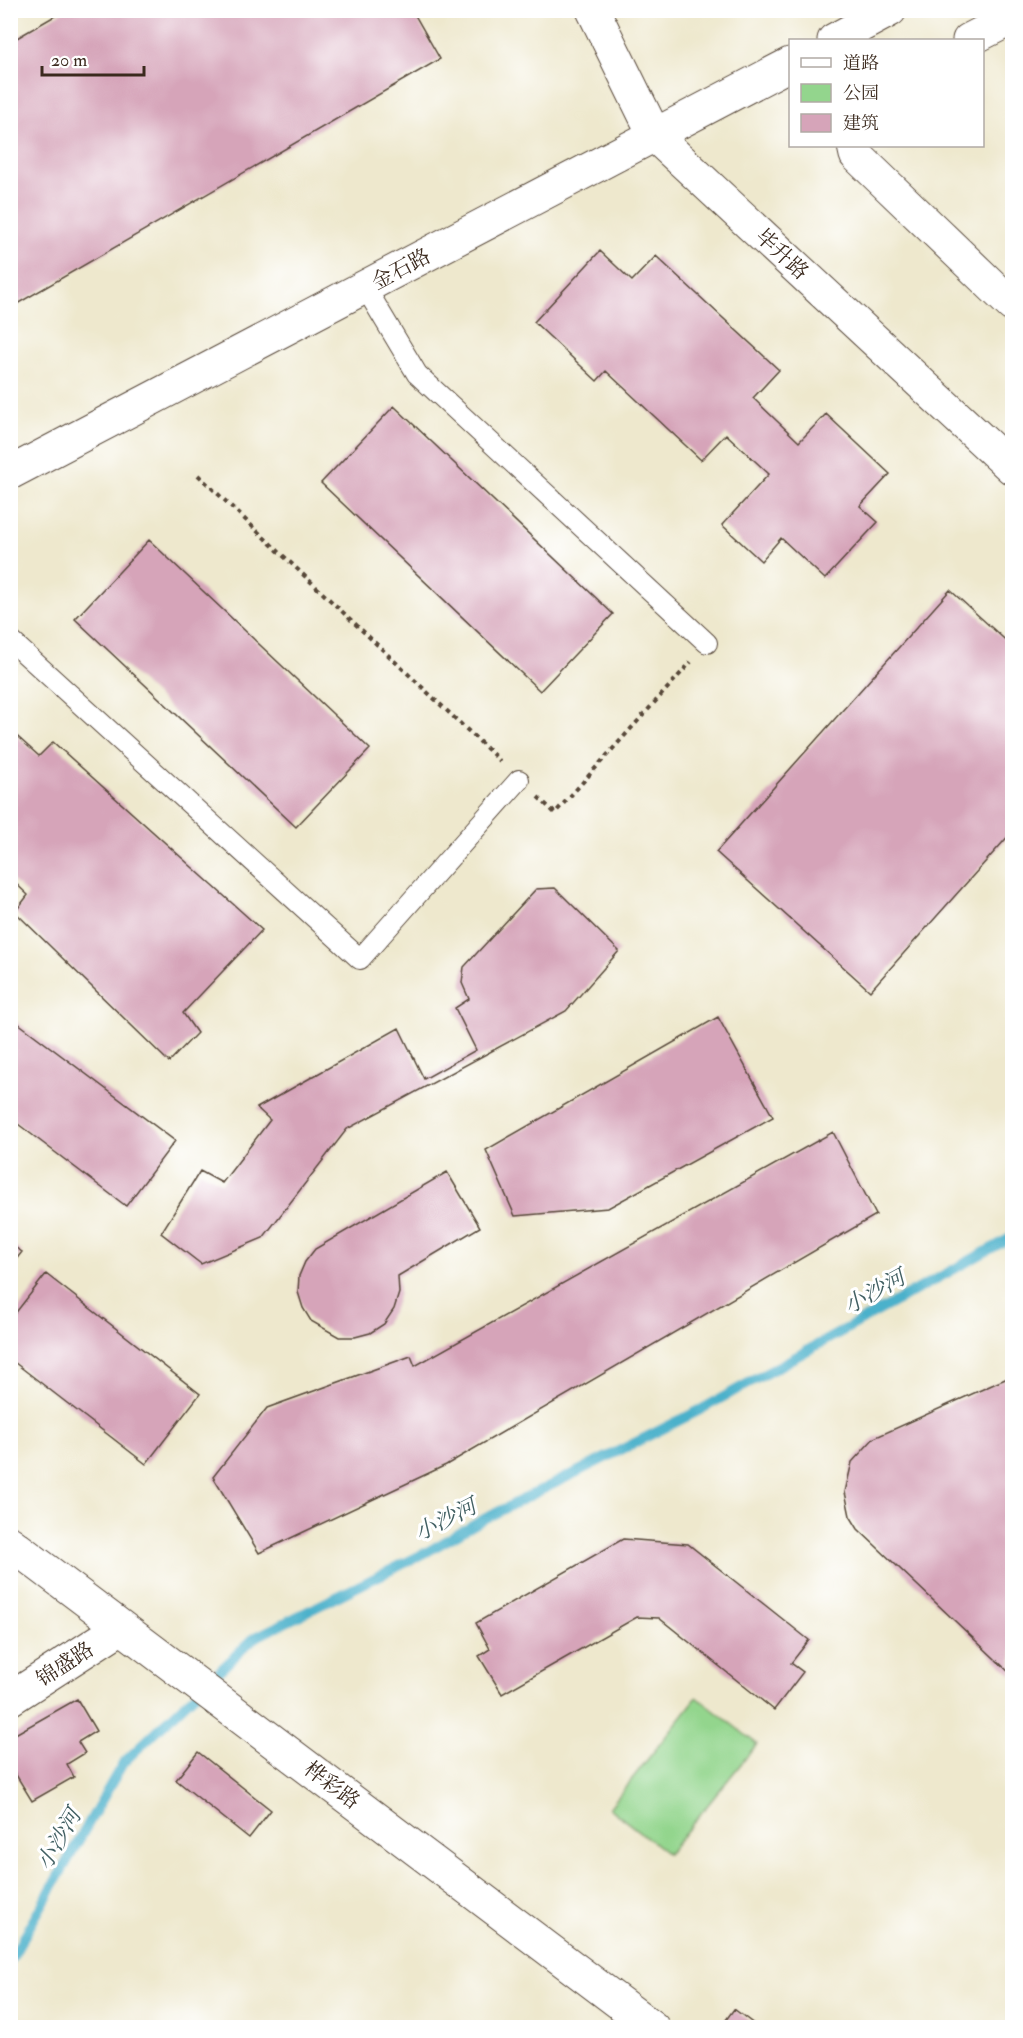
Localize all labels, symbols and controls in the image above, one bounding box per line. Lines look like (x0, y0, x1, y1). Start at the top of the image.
scale bar (42, 39, 144, 77)
legend (789, 39, 984, 147)
text: 20 m (51, 49, 87, 72)
text: 道路 (843, 52, 879, 75)
text: 公园 (843, 82, 879, 105)
text: 建筑 (843, 112, 879, 135)
street label: 毕升路 (749, 223, 814, 286)
street label: 金石路 (367, 243, 435, 296)
water label: 小沙河 (839, 1262, 914, 1320)
water label: 小沙河 (410, 1491, 485, 1547)
street label: 锦盛路 (32, 1636, 99, 1693)
street label: 桦彩路 (298, 1756, 365, 1815)
water label: 小沙河 (30, 1800, 89, 1875)

